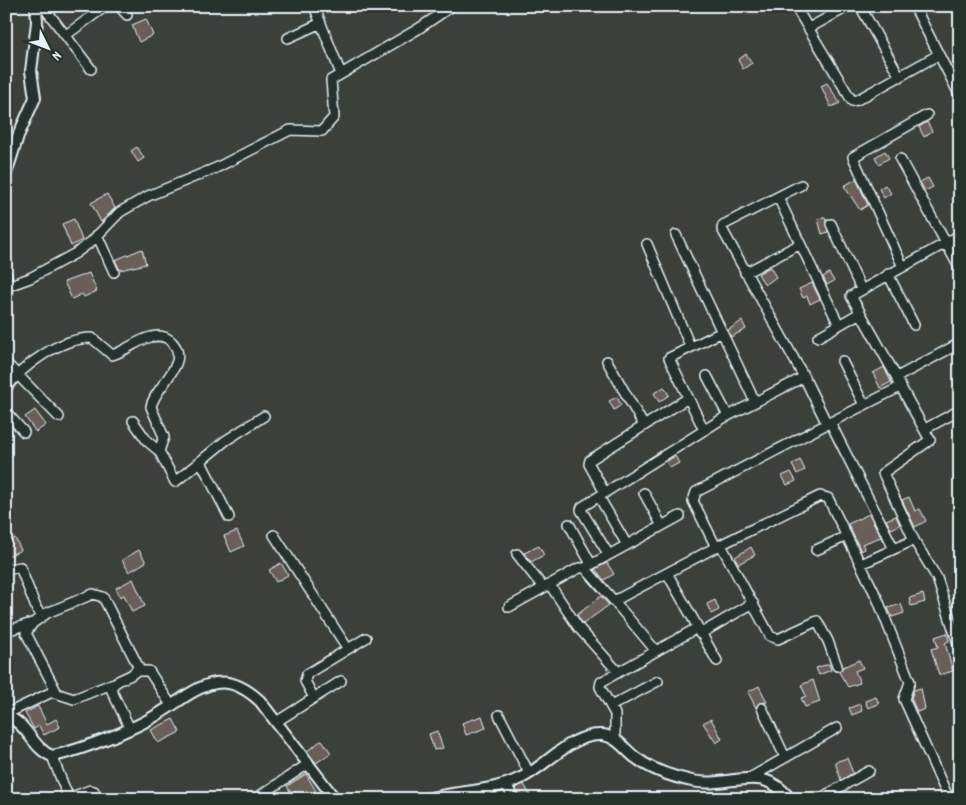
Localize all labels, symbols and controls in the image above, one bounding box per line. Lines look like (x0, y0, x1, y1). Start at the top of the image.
north arrow (22, 22, 72, 72)
text: N (46, 46, 66, 65)

